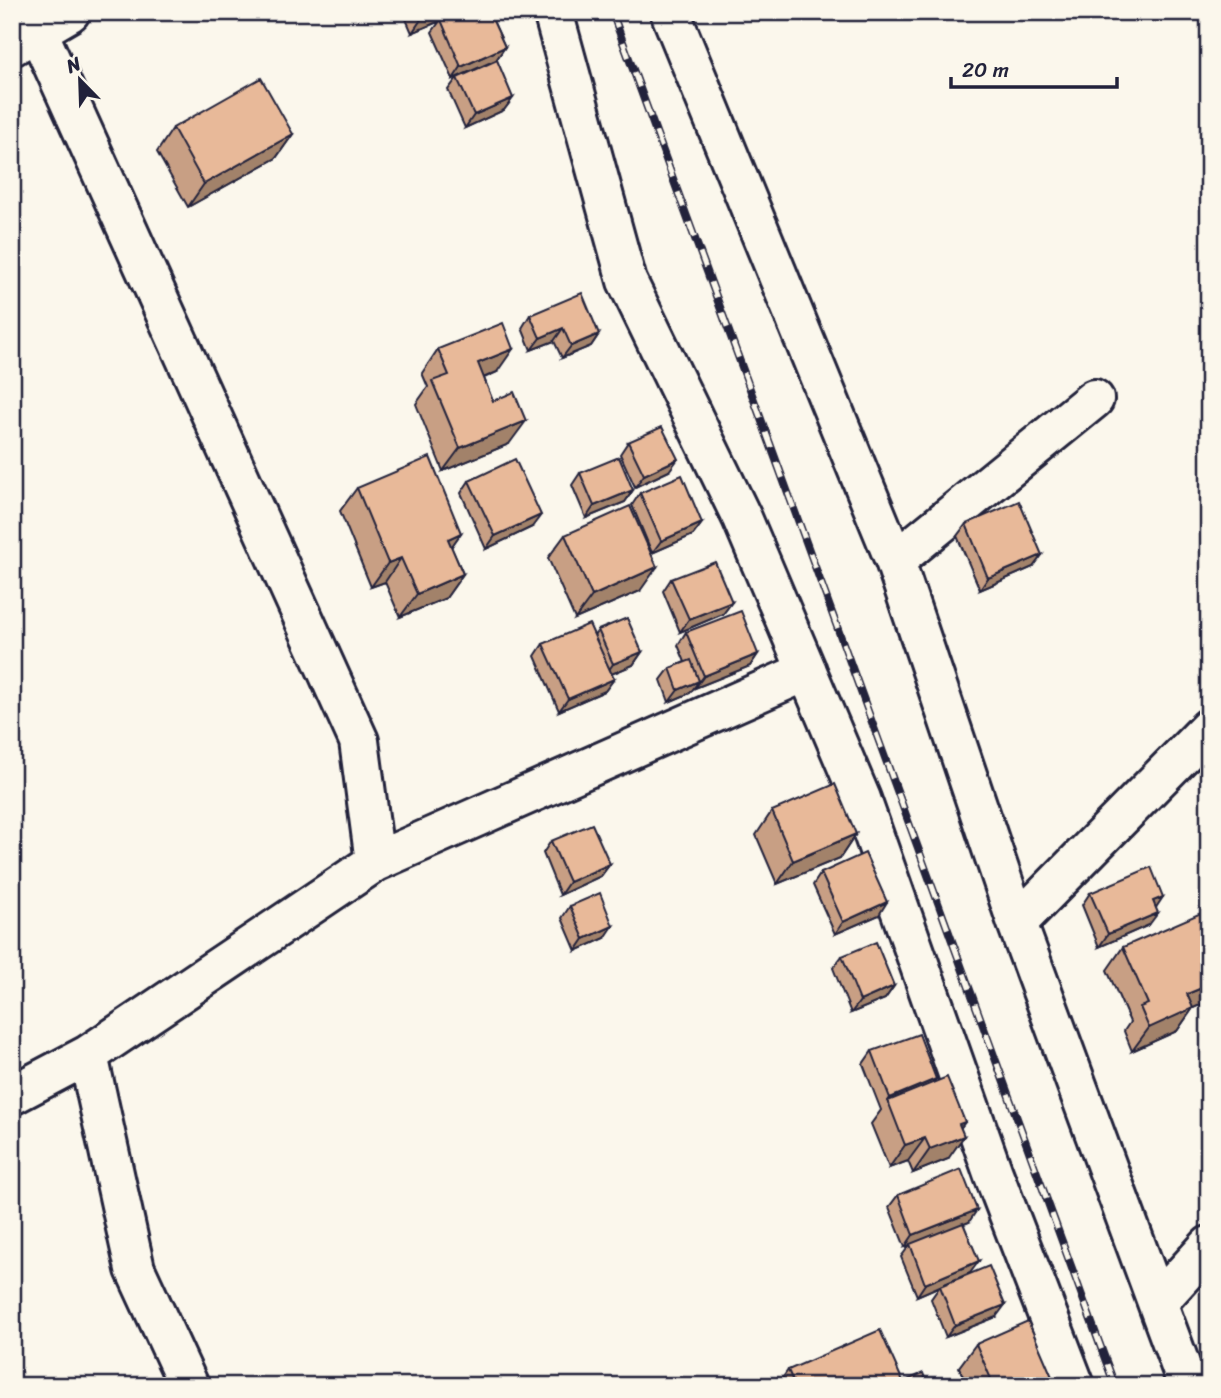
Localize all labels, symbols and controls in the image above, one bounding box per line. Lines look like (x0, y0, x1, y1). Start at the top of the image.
north arrow (46, 46, 116, 116)
scale bar (951, 46, 1118, 90)
text: N (60, 47, 87, 83)
text: 20 m (962, 51, 1009, 89)

